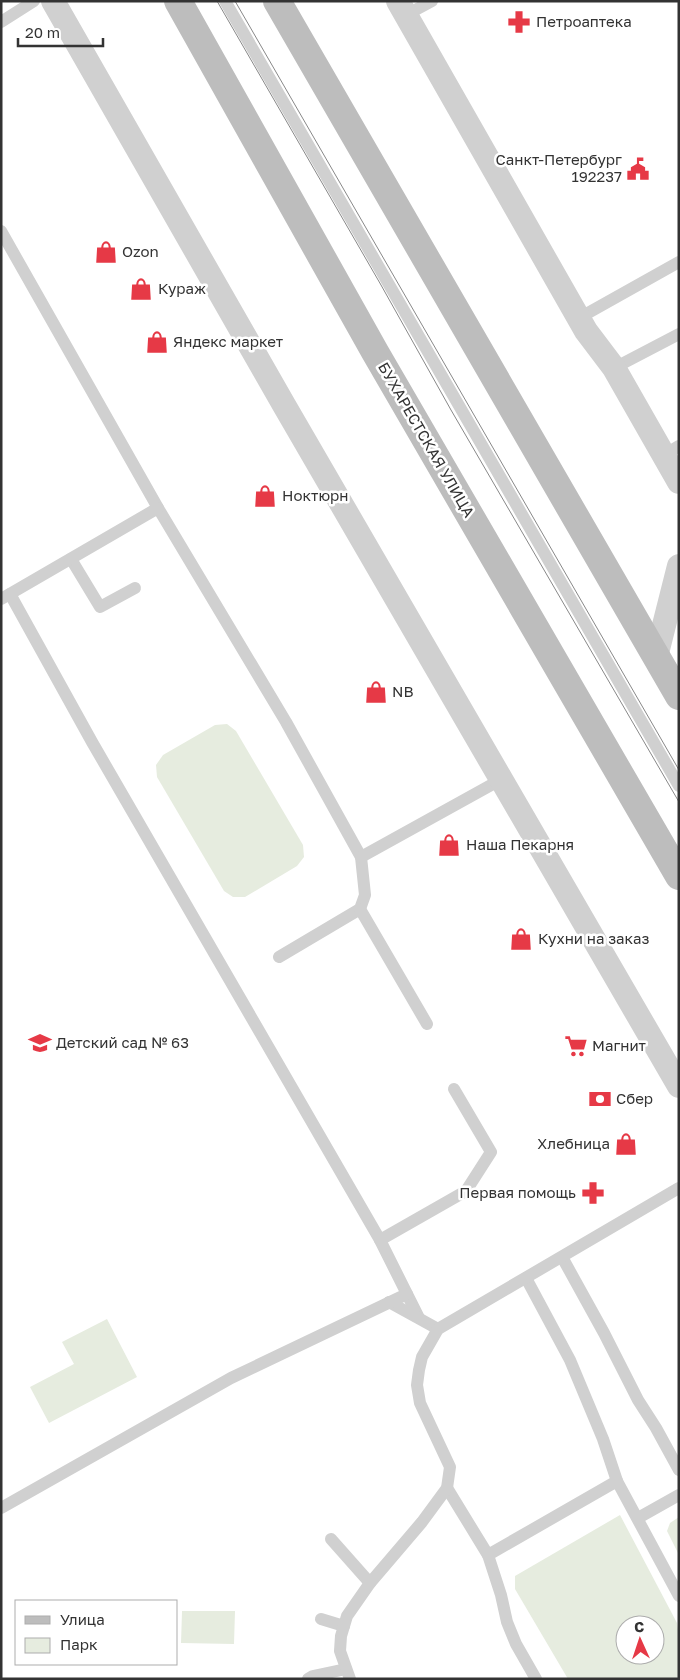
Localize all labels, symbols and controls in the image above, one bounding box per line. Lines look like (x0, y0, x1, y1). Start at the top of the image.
pharmacy icon: Петроаптека (506, 9, 532, 35)
place label: Петроаптека (536, 12, 632, 30)
scale bar (18, 15, 102, 47)
text: 20 m (25, 23, 60, 41)
place label: Санкт-Петербург 192237 (496, 150, 622, 185)
public building icon: Санкт-Петербург 192237 (625, 156, 651, 182)
shop icon: Ozon (93, 239, 119, 265)
place label: Ozon (122, 242, 159, 260)
shop icon: Кураж (128, 276, 154, 302)
place label: Кураж (158, 279, 206, 297)
shop icon: Яндекс маркет (144, 329, 170, 355)
place label: Яндекс маркет (173, 332, 284, 350)
street label: БУХАРЕСТСКАЯ УЛИЦА (375, 359, 479, 520)
shop icon: Ноктюрн (252, 483, 278, 509)
place label: Ноктюрн (282, 486, 348, 504)
shop icon: NB (363, 679, 389, 705)
place label: NB (392, 682, 413, 700)
shop icon: Наша Пекарня (436, 832, 462, 858)
place label: Наша Пекарня (466, 835, 574, 853)
shop icon: Кухни на заказ (508, 926, 534, 952)
place label: Кухни на заказ (538, 929, 649, 947)
school or university icon: Детский сад № 63 (27, 1030, 53, 1056)
place label: Детский сад № 63 (56, 1033, 189, 1051)
supermarket icon: Магнит (563, 1033, 589, 1059)
place label: Магнит (592, 1036, 647, 1054)
bank icon: Сбер (587, 1086, 613, 1112)
place label: Сбер (616, 1089, 653, 1107)
shop icon: Хлебница (613, 1131, 639, 1157)
place label: Хлебница (537, 1134, 610, 1152)
pharmacy icon: Первая помощь (580, 1180, 606, 1206)
place label: Первая помощь (459, 1183, 576, 1201)
legend (15, 1600, 178, 1665)
text: Улица (60, 1610, 105, 1628)
north arrow (615, 1615, 665, 1665)
text: С (634, 1618, 645, 1635)
text: Парк (60, 1635, 98, 1653)

